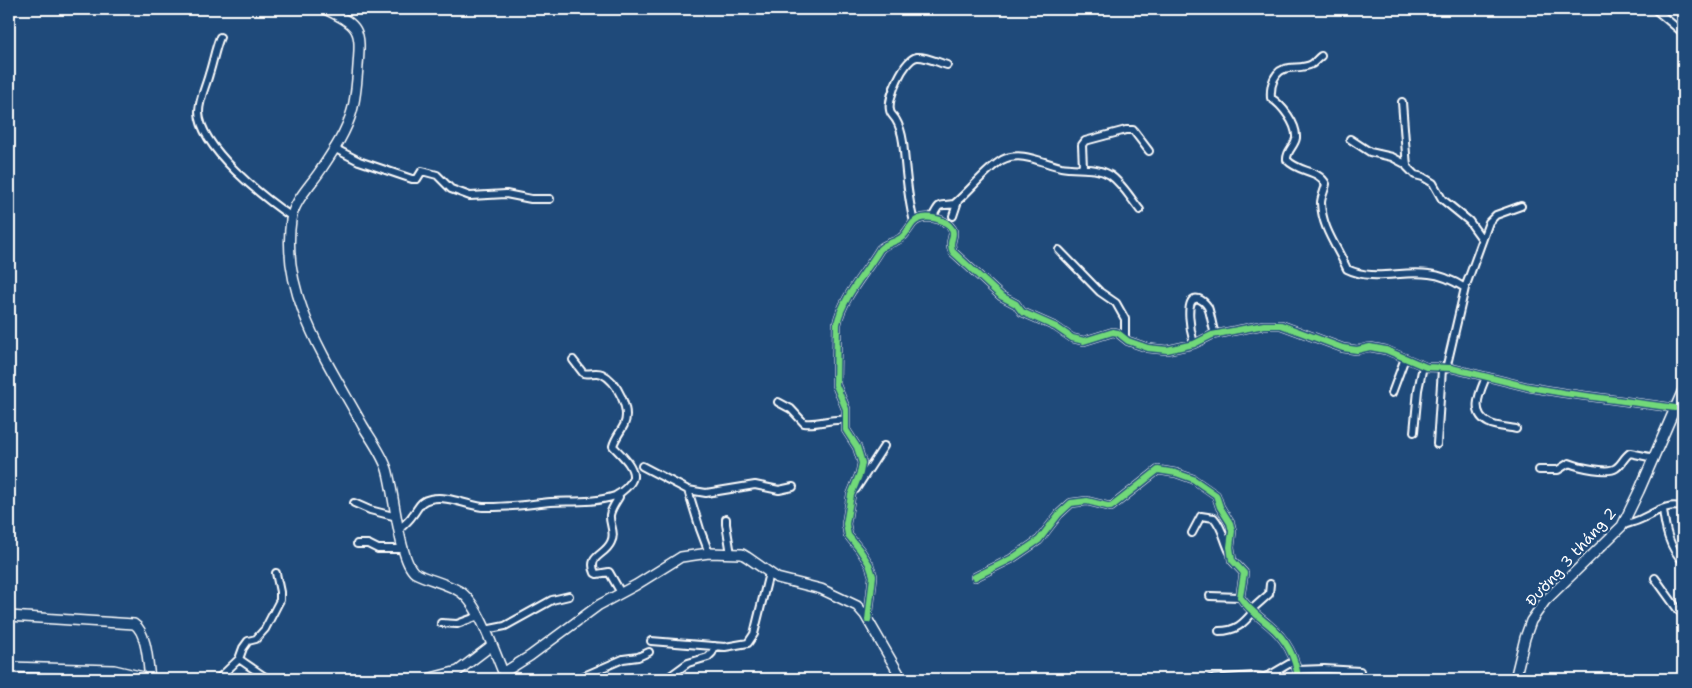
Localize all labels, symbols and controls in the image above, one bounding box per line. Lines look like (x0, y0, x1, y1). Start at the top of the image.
street label: Đường 3 tháng 2 (1521, 503, 1621, 611)

